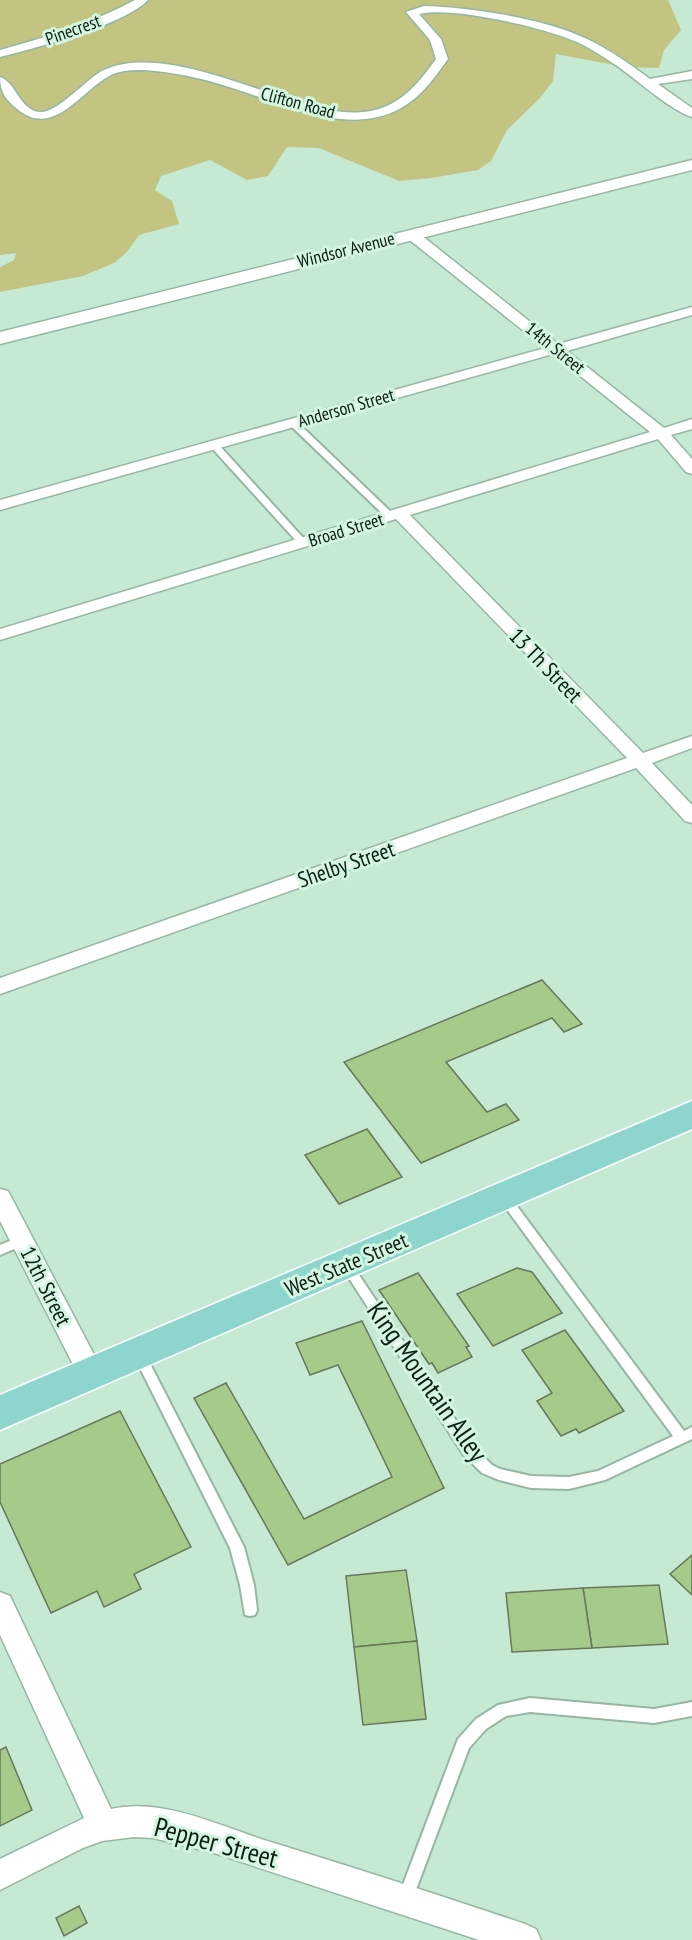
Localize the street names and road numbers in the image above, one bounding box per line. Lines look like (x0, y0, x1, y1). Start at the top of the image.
street label: Pinecrest (42, 9, 104, 50)
street label: Clifton Road (259, 82, 338, 123)
street label: Windsor Avenue (295, 226, 397, 273)
street label: 14th Street (521, 317, 590, 379)
street label: Anderson Street (295, 383, 397, 432)
street label: Broad Street (306, 507, 386, 552)
street label: 13 Th Street (503, 622, 589, 708)
street label: Shelby Street (294, 834, 398, 894)
street label: West State Street (280, 1226, 412, 1302)
street label: 12th Street (14, 1241, 78, 1331)
street label: King Mountain Alley (360, 1295, 496, 1469)
street label: Pepper Street (151, 1809, 282, 1875)

